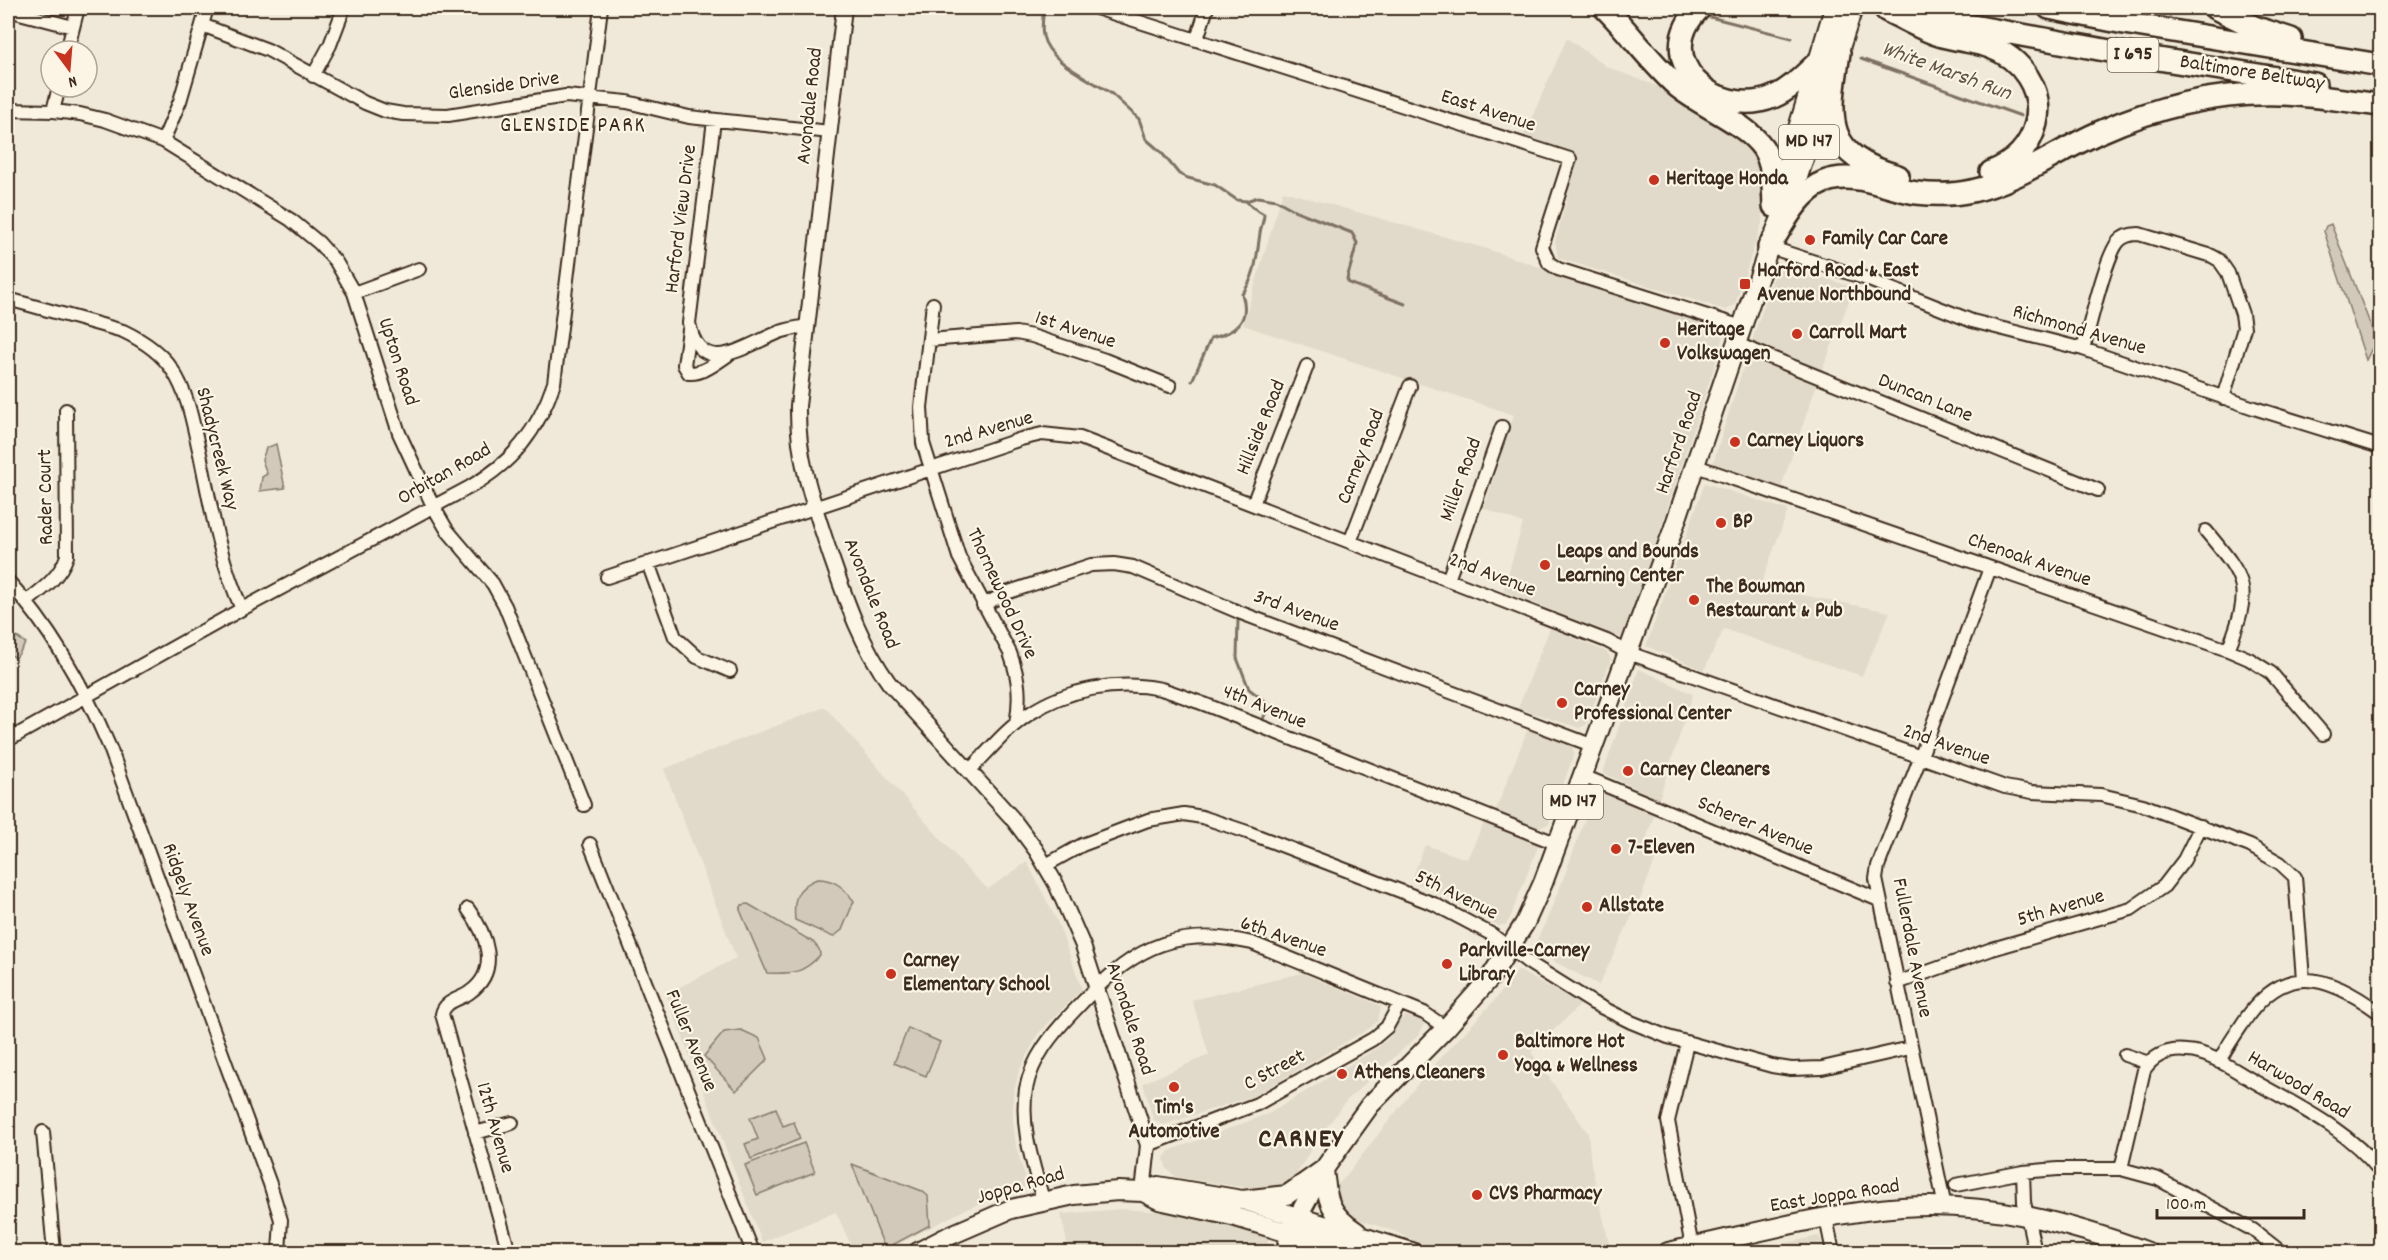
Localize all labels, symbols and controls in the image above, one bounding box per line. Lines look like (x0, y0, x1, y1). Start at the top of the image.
water label: White Marsh Run (1877, 34, 2016, 110)
road number: I 695 (2108, 38, 2158, 72)
north arrow (39, 39, 99, 99)
street label: Avondale Road (790, 46, 832, 166)
street label: Baltimore Beltway (2178, 48, 2327, 100)
street label: Glenside Drive (447, 64, 561, 110)
text: N (65, 69, 79, 93)
street label: East Avenue (1437, 83, 1539, 141)
district label: GLENSIDE PARK (500, 111, 646, 142)
road number: MD 147 (1779, 125, 1839, 159)
street label: Harford View Drive (658, 143, 706, 295)
place label: Heritage Honda (1666, 165, 1789, 195)
marker: Heritage Honda (1647, 173, 1661, 187)
place label: Family Car Care (1822, 225, 1948, 255)
marker: Family Car Care (1803, 233, 1817, 247)
place label: Harford Road & East Avenue Northbound (1757, 257, 1919, 311)
marker: Harford Road & East Avenue Northbound (1738, 277, 1752, 291)
street label: Richmond Avenue (2009, 298, 2149, 364)
street label: 1st Avenue (1031, 304, 1119, 358)
street label: Upton Road (369, 314, 425, 410)
place label: Heritage Volkswagen (1677, 316, 1771, 370)
place label: Carroll Mart (1809, 319, 1907, 349)
marker: Carroll Mart (1790, 327, 1804, 341)
marker: Heritage Volkswagen (1658, 336, 1672, 350)
street label: Duncan Lane (1873, 366, 1977, 432)
street label: Hillside Road (1229, 376, 1295, 480)
street label: Shadycreek Way (186, 384, 246, 514)
street label: Harford Road (1648, 388, 1712, 498)
street label: 2nd Avenue (941, 404, 1037, 458)
street label: Carney Road (1330, 405, 1394, 509)
place label: Carney Liquors (1747, 427, 1864, 457)
street label: Miller Road (1433, 434, 1491, 526)
marker: Carney Liquors (1728, 435, 1742, 449)
street label: Orbitan Road (392, 436, 498, 514)
street label: Rader Court (31, 448, 63, 545)
place label: BP (1733, 508, 1753, 538)
marker: BP (1714, 516, 1728, 530)
street label: Thornewood Drive (958, 524, 1044, 664)
street label: Chenoak Avenue (1963, 526, 2095, 596)
street label: Avondale Road (834, 534, 906, 654)
place label: Leaps and Bounds Learning Center (1557, 538, 1699, 592)
street label: 2nd Avenue (1444, 546, 1540, 606)
marker: Leaps and Bounds Learning Center (1538, 558, 1552, 572)
place label: The Bowman Restaurant & Pub (1706, 573, 1843, 627)
street label: 3rd Avenue (1249, 583, 1343, 641)
marker: The Bowman Restaurant & Pub (1687, 593, 1701, 607)
place label: Carney Professional Center (1574, 676, 1733, 730)
street label: 4th Avenue (1217, 678, 1311, 738)
marker: Carney Professional Center (1555, 696, 1569, 710)
street label: 2nd Avenue (1898, 717, 1994, 775)
place label: Carney Cleaners (1640, 756, 1770, 786)
marker: Carney Cleaners (1621, 764, 1635, 778)
road number: MD 147 (1543, 785, 1603, 819)
street label: Scherer Avenue (1692, 789, 1818, 865)
place label: 7-Eleven (1628, 834, 1695, 864)
street label: Ridgely Avenue (153, 839, 221, 961)
marker: 7-Eleven (1609, 842, 1623, 856)
street label: 5th Avenue (1409, 863, 1503, 929)
street label: Fullerdale Avenue (1883, 876, 1939, 1020)
street label: 5th Avenue (2014, 882, 2108, 936)
place label: Allstate (1599, 892, 1664, 922)
marker: Allstate (1580, 900, 1594, 914)
street label: 6th Avenue (1236, 909, 1330, 967)
place label: Parkville-Carney Library (1459, 937, 1591, 991)
place label: Carney Elementary School (903, 947, 1051, 1001)
marker: Parkville-Carney Library (1440, 957, 1454, 971)
street label: Avondale Road (1097, 959, 1161, 1079)
marker: Carney Elementary School (884, 967, 898, 981)
street label: Fuller Avenue (656, 985, 724, 1097)
place label: Baltimore Hot Yoga & Wellness (1514, 1028, 1638, 1082)
street label: C Street (1239, 1042, 1311, 1100)
street label: Harwood Road (2241, 1044, 2355, 1128)
marker: Baltimore Hot Yoga & Wellness (1496, 1048, 1510, 1062)
place label: Athens Cleaners (1354, 1059, 1486, 1089)
marker: Athens Cleaners (1335, 1067, 1349, 1081)
street label: 12th Avenue (467, 1079, 521, 1177)
marker: Tim's Automotive (1167, 1080, 1181, 1094)
place label: Tim's Automotive (1129, 1094, 1219, 1148)
district label: CARNEY (1258, 1121, 1344, 1160)
street label: Joppa Road (973, 1160, 1069, 1214)
street label: East Joppa Road (1768, 1172, 1902, 1222)
place label: CVS Pharmacy (1489, 1180, 1603, 1210)
scale bar (2157, 1182, 2304, 1220)
marker: CVS Pharmacy (1470, 1188, 1484, 1202)
text: 100 m (2166, 1193, 2206, 1218)

